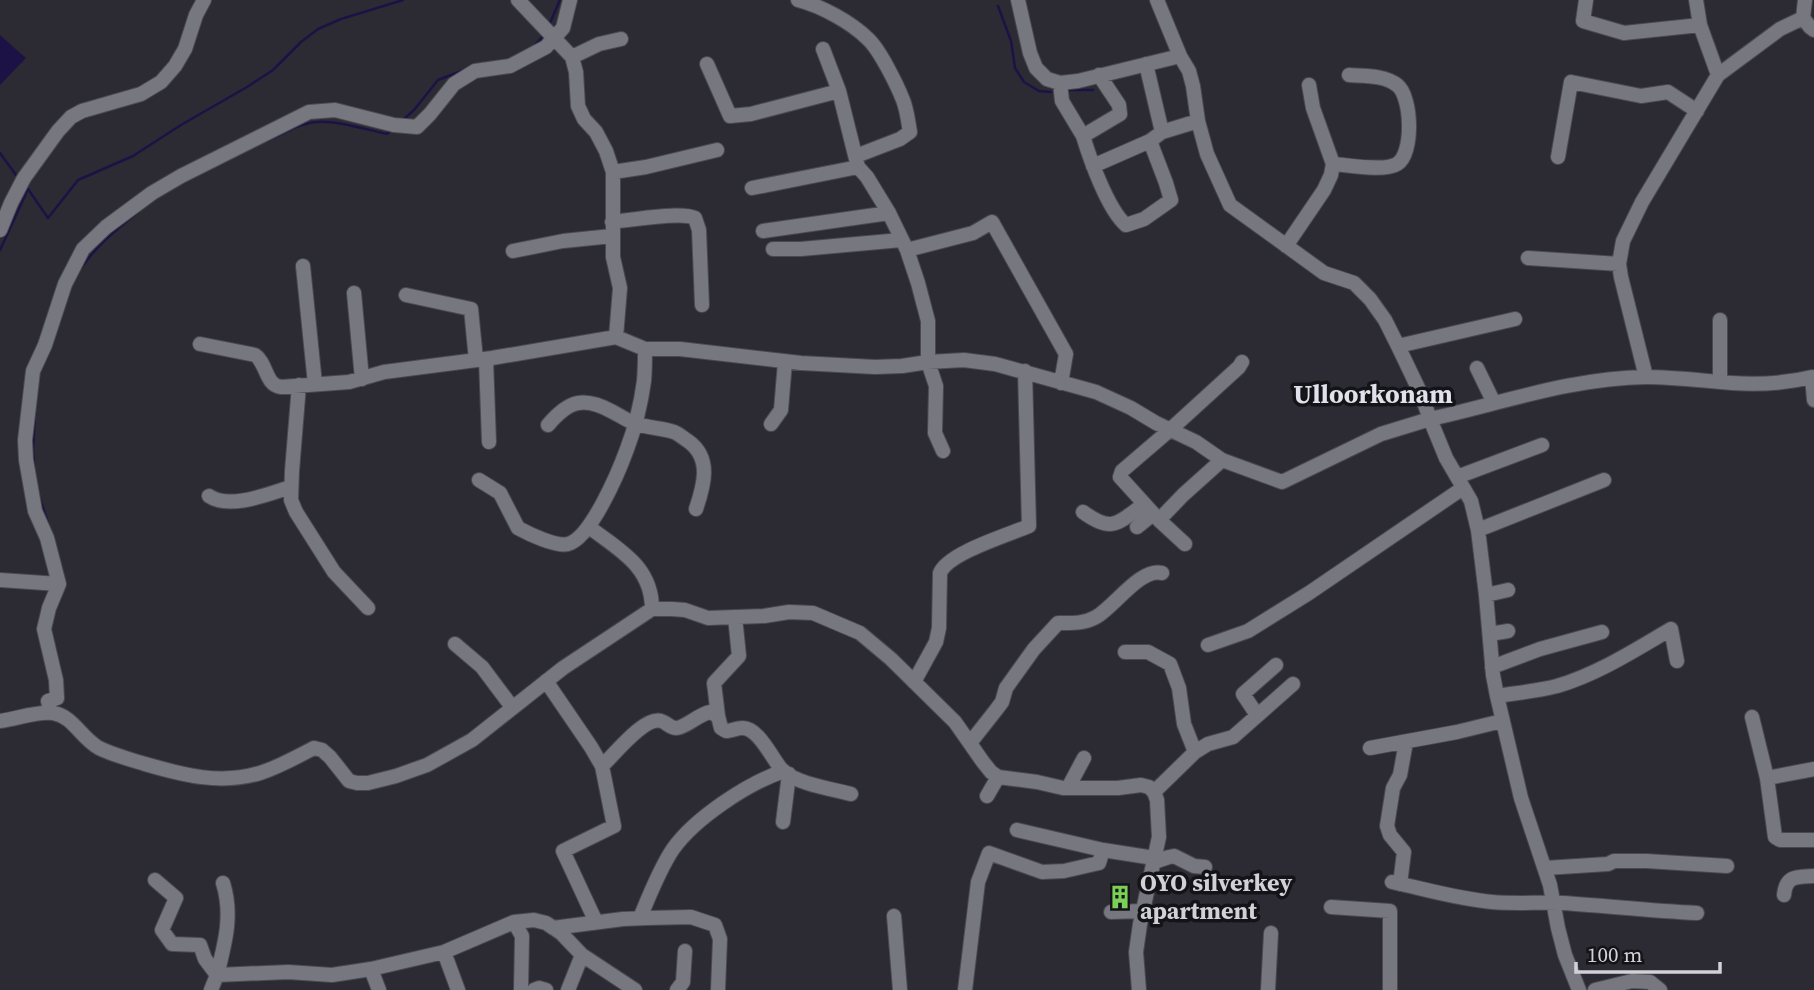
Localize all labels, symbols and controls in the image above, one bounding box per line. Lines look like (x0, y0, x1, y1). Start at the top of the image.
district label: Ulloorkonam (1293, 376, 1453, 412)
place label: OYO silverkey apartment (1140, 866, 1292, 927)
building icon: OYO silverkey apartment (1106, 883, 1134, 911)
scale bar (1576, 930, 1720, 974)
text: 100 m (1587, 940, 1642, 969)

